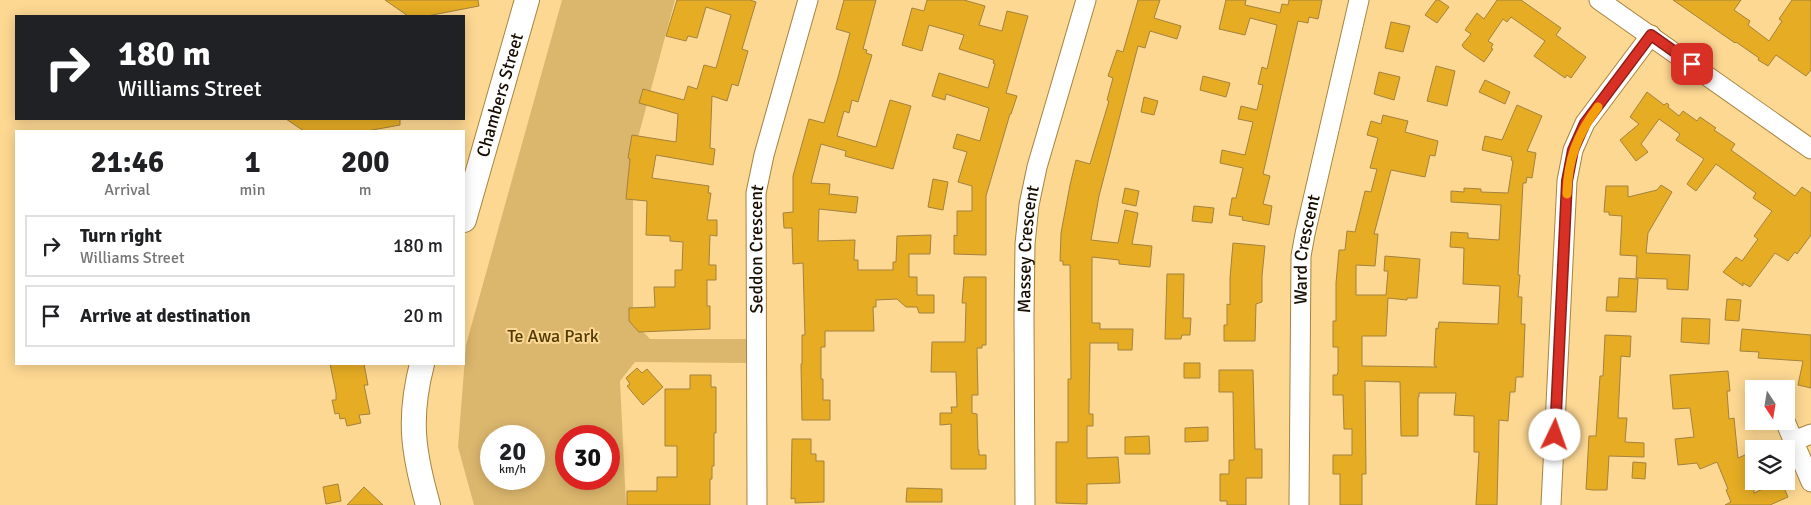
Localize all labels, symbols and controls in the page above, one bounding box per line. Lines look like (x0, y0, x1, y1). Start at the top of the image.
street label: Chambers Street (472, 30, 528, 160)
text: 180 m (118, 32, 211, 75)
icon: right (35, 35, 100, 100)
pin (1671, 43, 1713, 85)
icon: arrive (1678, 50, 1706, 78)
text: Williams Street (118, 75, 262, 102)
text: 21:46 (90, 144, 164, 181)
text: 1 (244, 144, 261, 181)
text: 200 (341, 144, 389, 181)
text: Arrival (104, 180, 150, 200)
text: min (240, 180, 265, 200)
text: m (359, 180, 372, 200)
street label: Seddon Crescent (745, 182, 769, 314)
street label: Massey Crescent (1013, 183, 1044, 313)
street label: Ward Crescent (1289, 192, 1325, 305)
text: Turn right (80, 224, 162, 248)
icon: right (37, 232, 65, 260)
text: 180 m (393, 234, 443, 258)
text: Williams Street (80, 248, 185, 268)
icon: arrive (37, 302, 65, 330)
text: Arrive at destination (80, 304, 251, 328)
text: 20 m (403, 304, 443, 328)
park label: Te Awa Park (507, 325, 599, 347)
north arrow (1745, 380, 1795, 430)
map controls (1745, 380, 1795, 490)
position arrow (1528, 408, 1580, 460)
speed limit sign: 30 (555, 425, 620, 490)
text: 20 (499, 436, 526, 467)
button: layers (1745, 440, 1795, 490)
text: km/h (499, 462, 526, 477)

